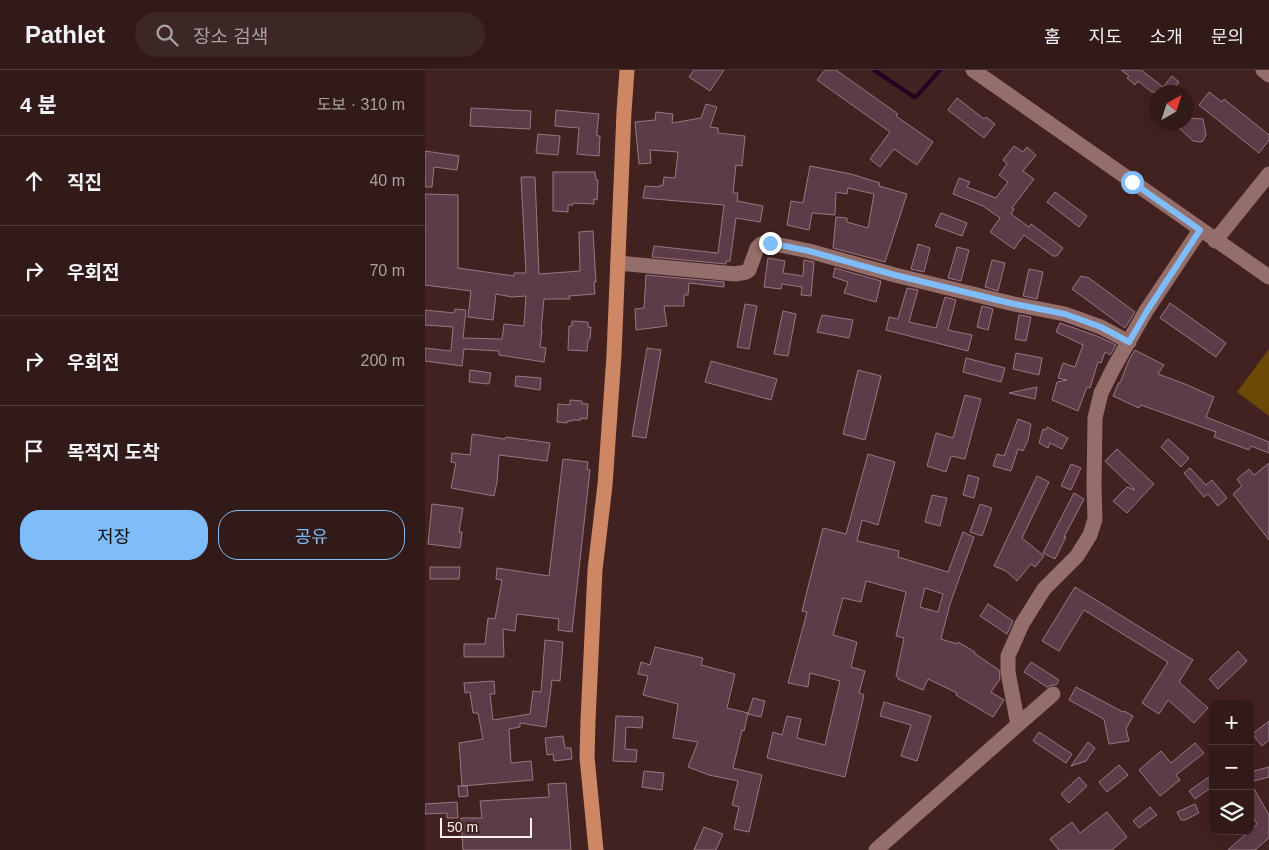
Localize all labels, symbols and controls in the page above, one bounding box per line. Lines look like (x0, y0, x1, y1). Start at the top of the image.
search box (135, 12, 485, 57)
text: Pathlet (25, 21, 105, 48)
icon: search (153, 21, 181, 49)
text: 장소 검색 (193, 26, 268, 47)
text: 홈 (1044, 27, 1061, 47)
text: 지도 (1089, 27, 1122, 47)
text: 소개 (1150, 27, 1183, 47)
text: 문의 (1211, 27, 1244, 47)
north arrow (1149, 85, 1194, 130)
text: 4 분 (20, 93, 57, 116)
text: 도보 · 310 m (317, 96, 405, 113)
icon: ahead (20, 167, 48, 195)
route start (1121, 171, 1144, 194)
text: 직진 (67, 172, 102, 193)
text: 40 m (369, 172, 405, 189)
route end (759, 232, 782, 255)
icon: right (20, 257, 48, 285)
text: 우회전 (67, 262, 119, 283)
text: 70 m (369, 262, 405, 279)
icon: right (20, 347, 48, 375)
text: 우회전 (67, 352, 119, 373)
text: 200 m (361, 352, 405, 369)
icon: arrive (20, 437, 48, 465)
text: 목적지 도착 (67, 442, 160, 463)
button: 저장 (20, 510, 208, 560)
button: 공유 (218, 510, 405, 560)
map controls (1209, 700, 1254, 835)
button: + (1209, 700, 1254, 745)
button: − (1209, 745, 1254, 790)
button: layers (1209, 790, 1254, 835)
scale bar (440, 815, 533, 838)
text: 50 m (447, 819, 478, 835)

